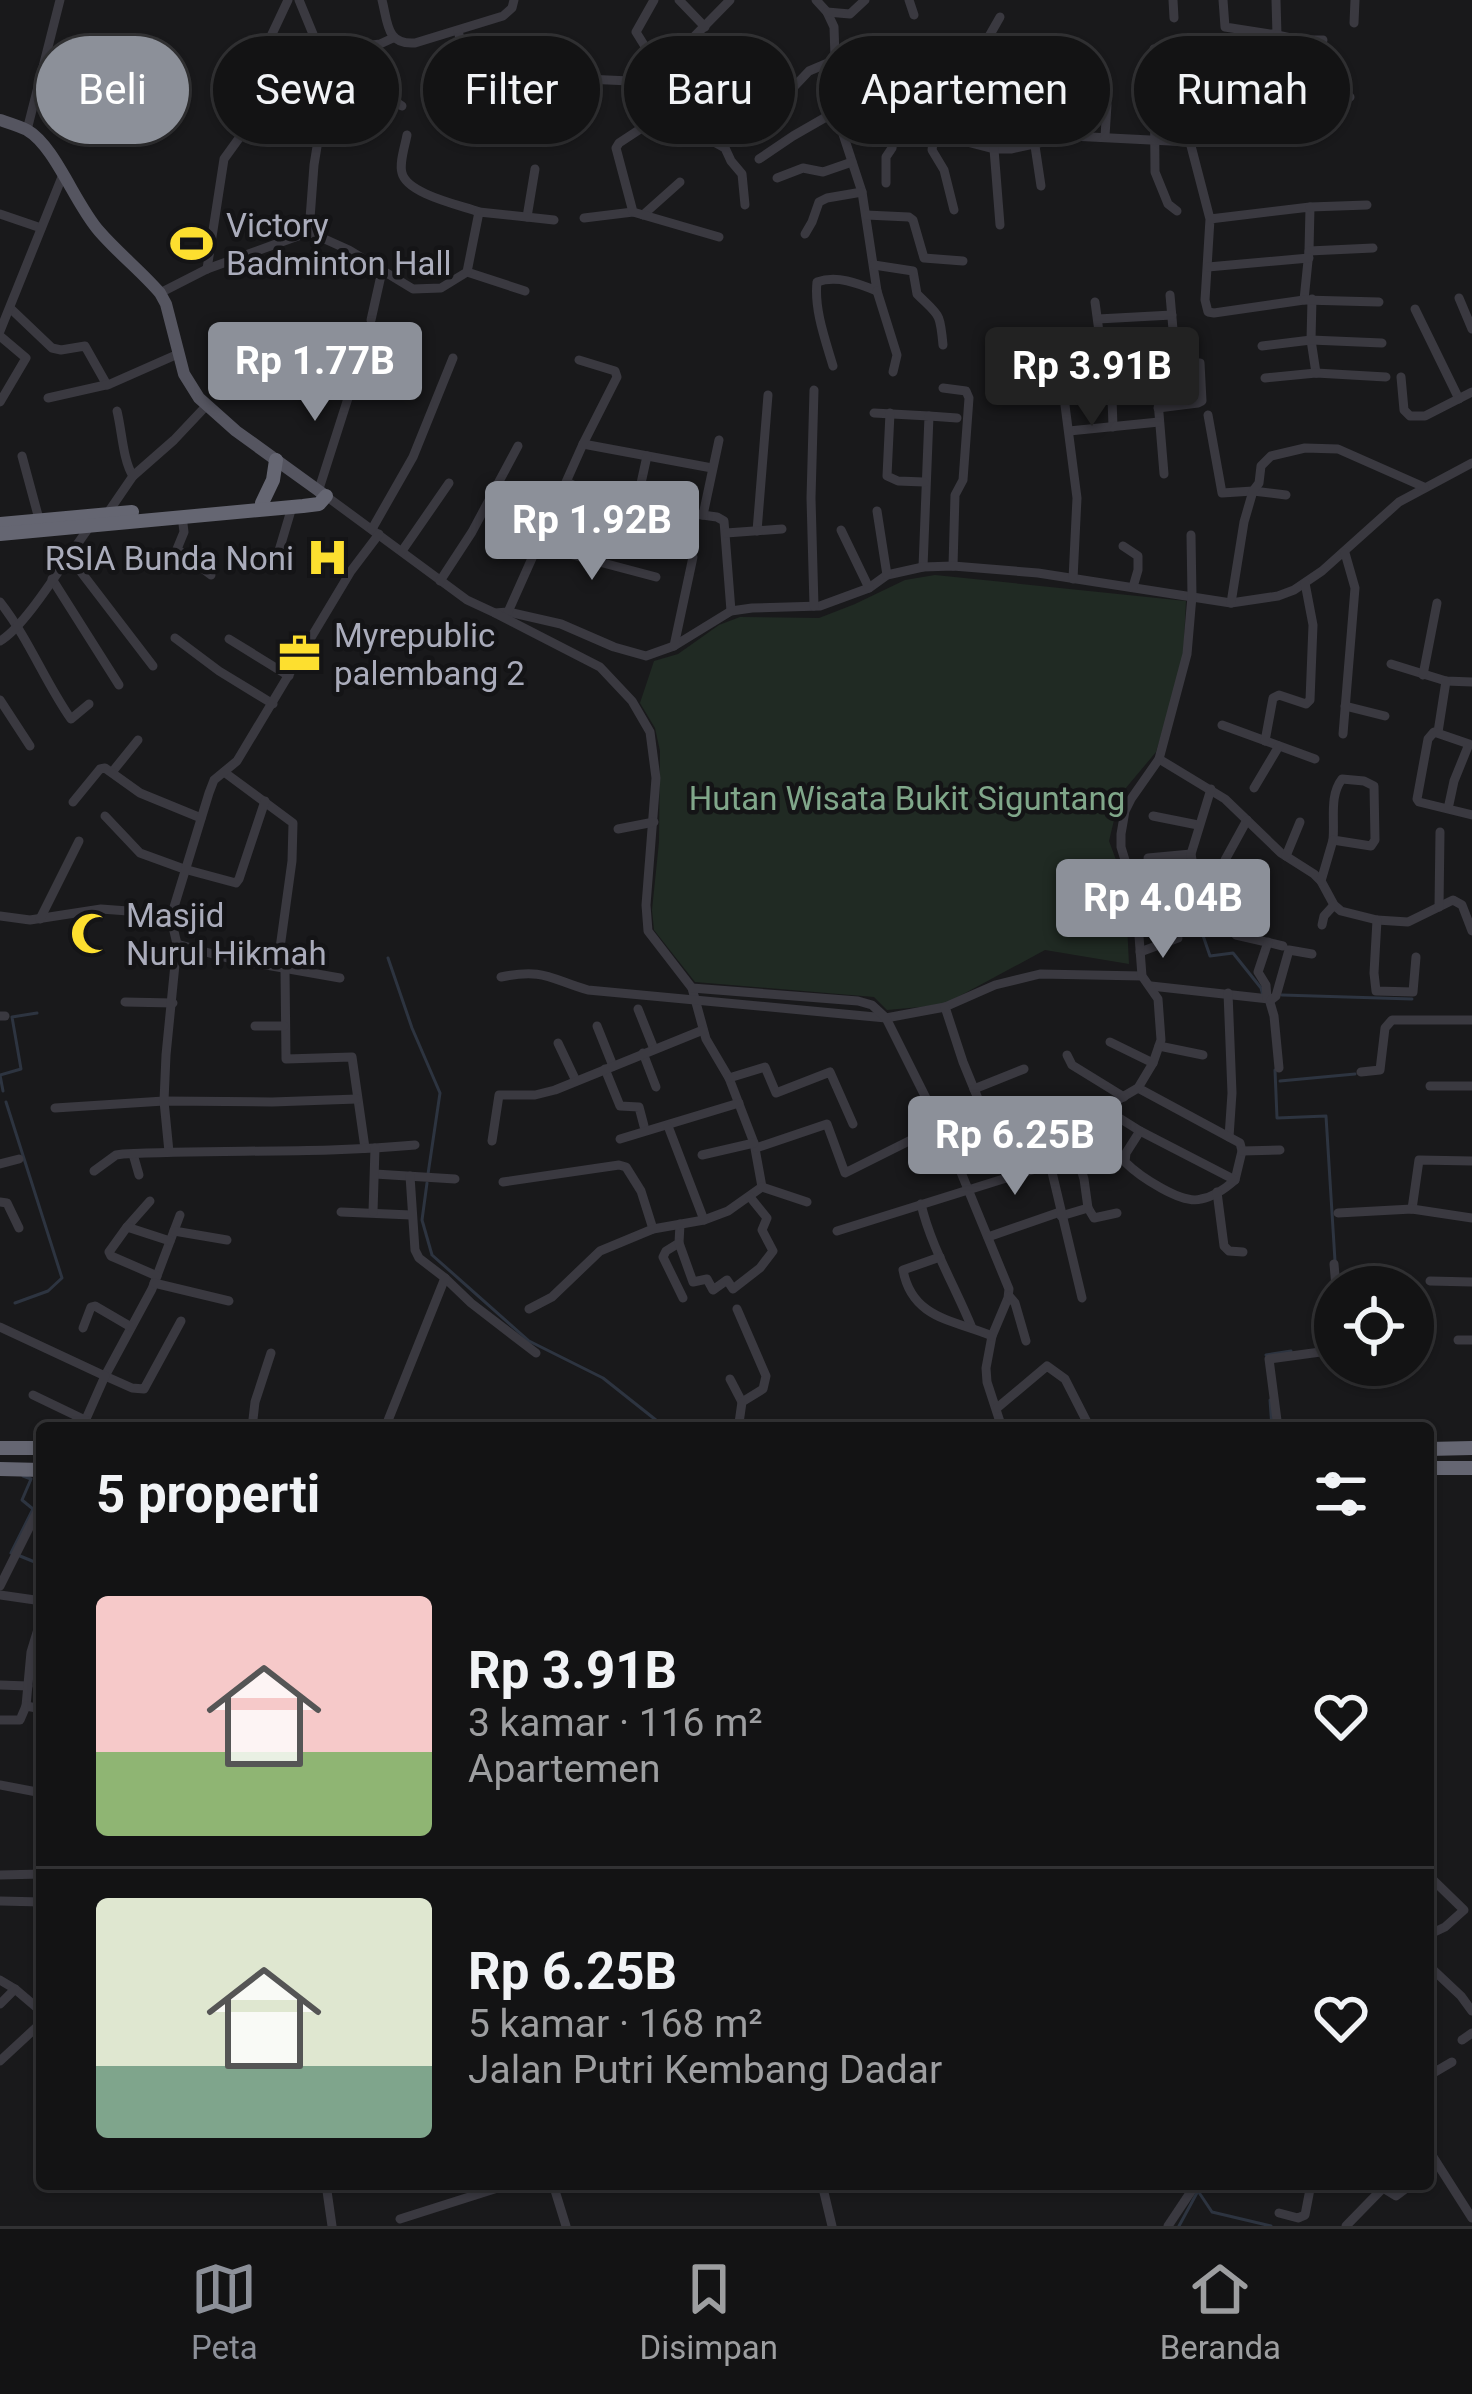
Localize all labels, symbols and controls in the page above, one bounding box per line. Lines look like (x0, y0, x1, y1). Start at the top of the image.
chip: Beli (36, 36, 189, 144)
chip: Sewa (213, 36, 399, 144)
chip: Filter (423, 36, 600, 144)
chip: Baru (624, 36, 795, 144)
chip: Apartemen (819, 36, 1110, 144)
chip: Rumah (1134, 36, 1350, 144)
place label: Victory Badminton Hall (226, 206, 452, 283)
sports icon: Victory Badminton Hall (169, 221, 215, 267)
pin: Rp 1.77B (191, 322, 439, 424)
pin: Rp 3.91B (968, 327, 1216, 429)
text: Rp 1.77B (235, 338, 395, 384)
text: Rp 3.91B (1012, 343, 1172, 389)
pin: Rp 1.92B (468, 481, 716, 583)
text: Rp 1.92B (512, 497, 672, 543)
hospital icon: RSIA Bunda Noni (305, 535, 351, 581)
place label: RSIA Bunda Noni (45, 539, 294, 578)
place label: Myrepublic palembang 2 (334, 616, 525, 693)
office icon: Myrepublic palembang 2 (277, 631, 323, 677)
park label: Hutan Wisata Bukit Siguntang (689, 779, 1125, 818)
pin: Rp 4.04B (1039, 859, 1287, 961)
text: Rp 4.04B (1083, 875, 1243, 921)
place label: Masjid Nurul Hikmah (126, 896, 327, 973)
mosque icon: Masjid Nurul Hikmah (69, 911, 115, 957)
pin: Rp 6.25B (891, 1096, 1139, 1198)
text: Rp 6.25B (935, 1112, 1095, 1158)
map controls (1314, 1266, 1434, 1386)
button: locate (1314, 1266, 1434, 1386)
icon: filters (1308, 1461, 1374, 1527)
text: 5 properti (96, 1465, 320, 1524)
text: Rp 3.91B (468, 1641, 677, 1700)
icon: home (192, 1644, 336, 1788)
icon: heart (1308, 1683, 1374, 1749)
text: 3 kamar · 116 m² (468, 1700, 763, 1746)
text: Apartemen (468, 1746, 661, 1792)
text: Rp 6.25B (468, 1942, 677, 2001)
icon: home (192, 1946, 336, 2090)
icon: heart (1308, 1985, 1374, 2051)
text: 5 kamar · 168 m² (468, 2001, 763, 2047)
text: Jalan Putri Kembang Dadar (468, 2047, 942, 2093)
tab: Peta (191, 2256, 258, 2367)
tab: Disimpan (640, 2256, 778, 2367)
tab: Beranda (1160, 2256, 1281, 2367)

